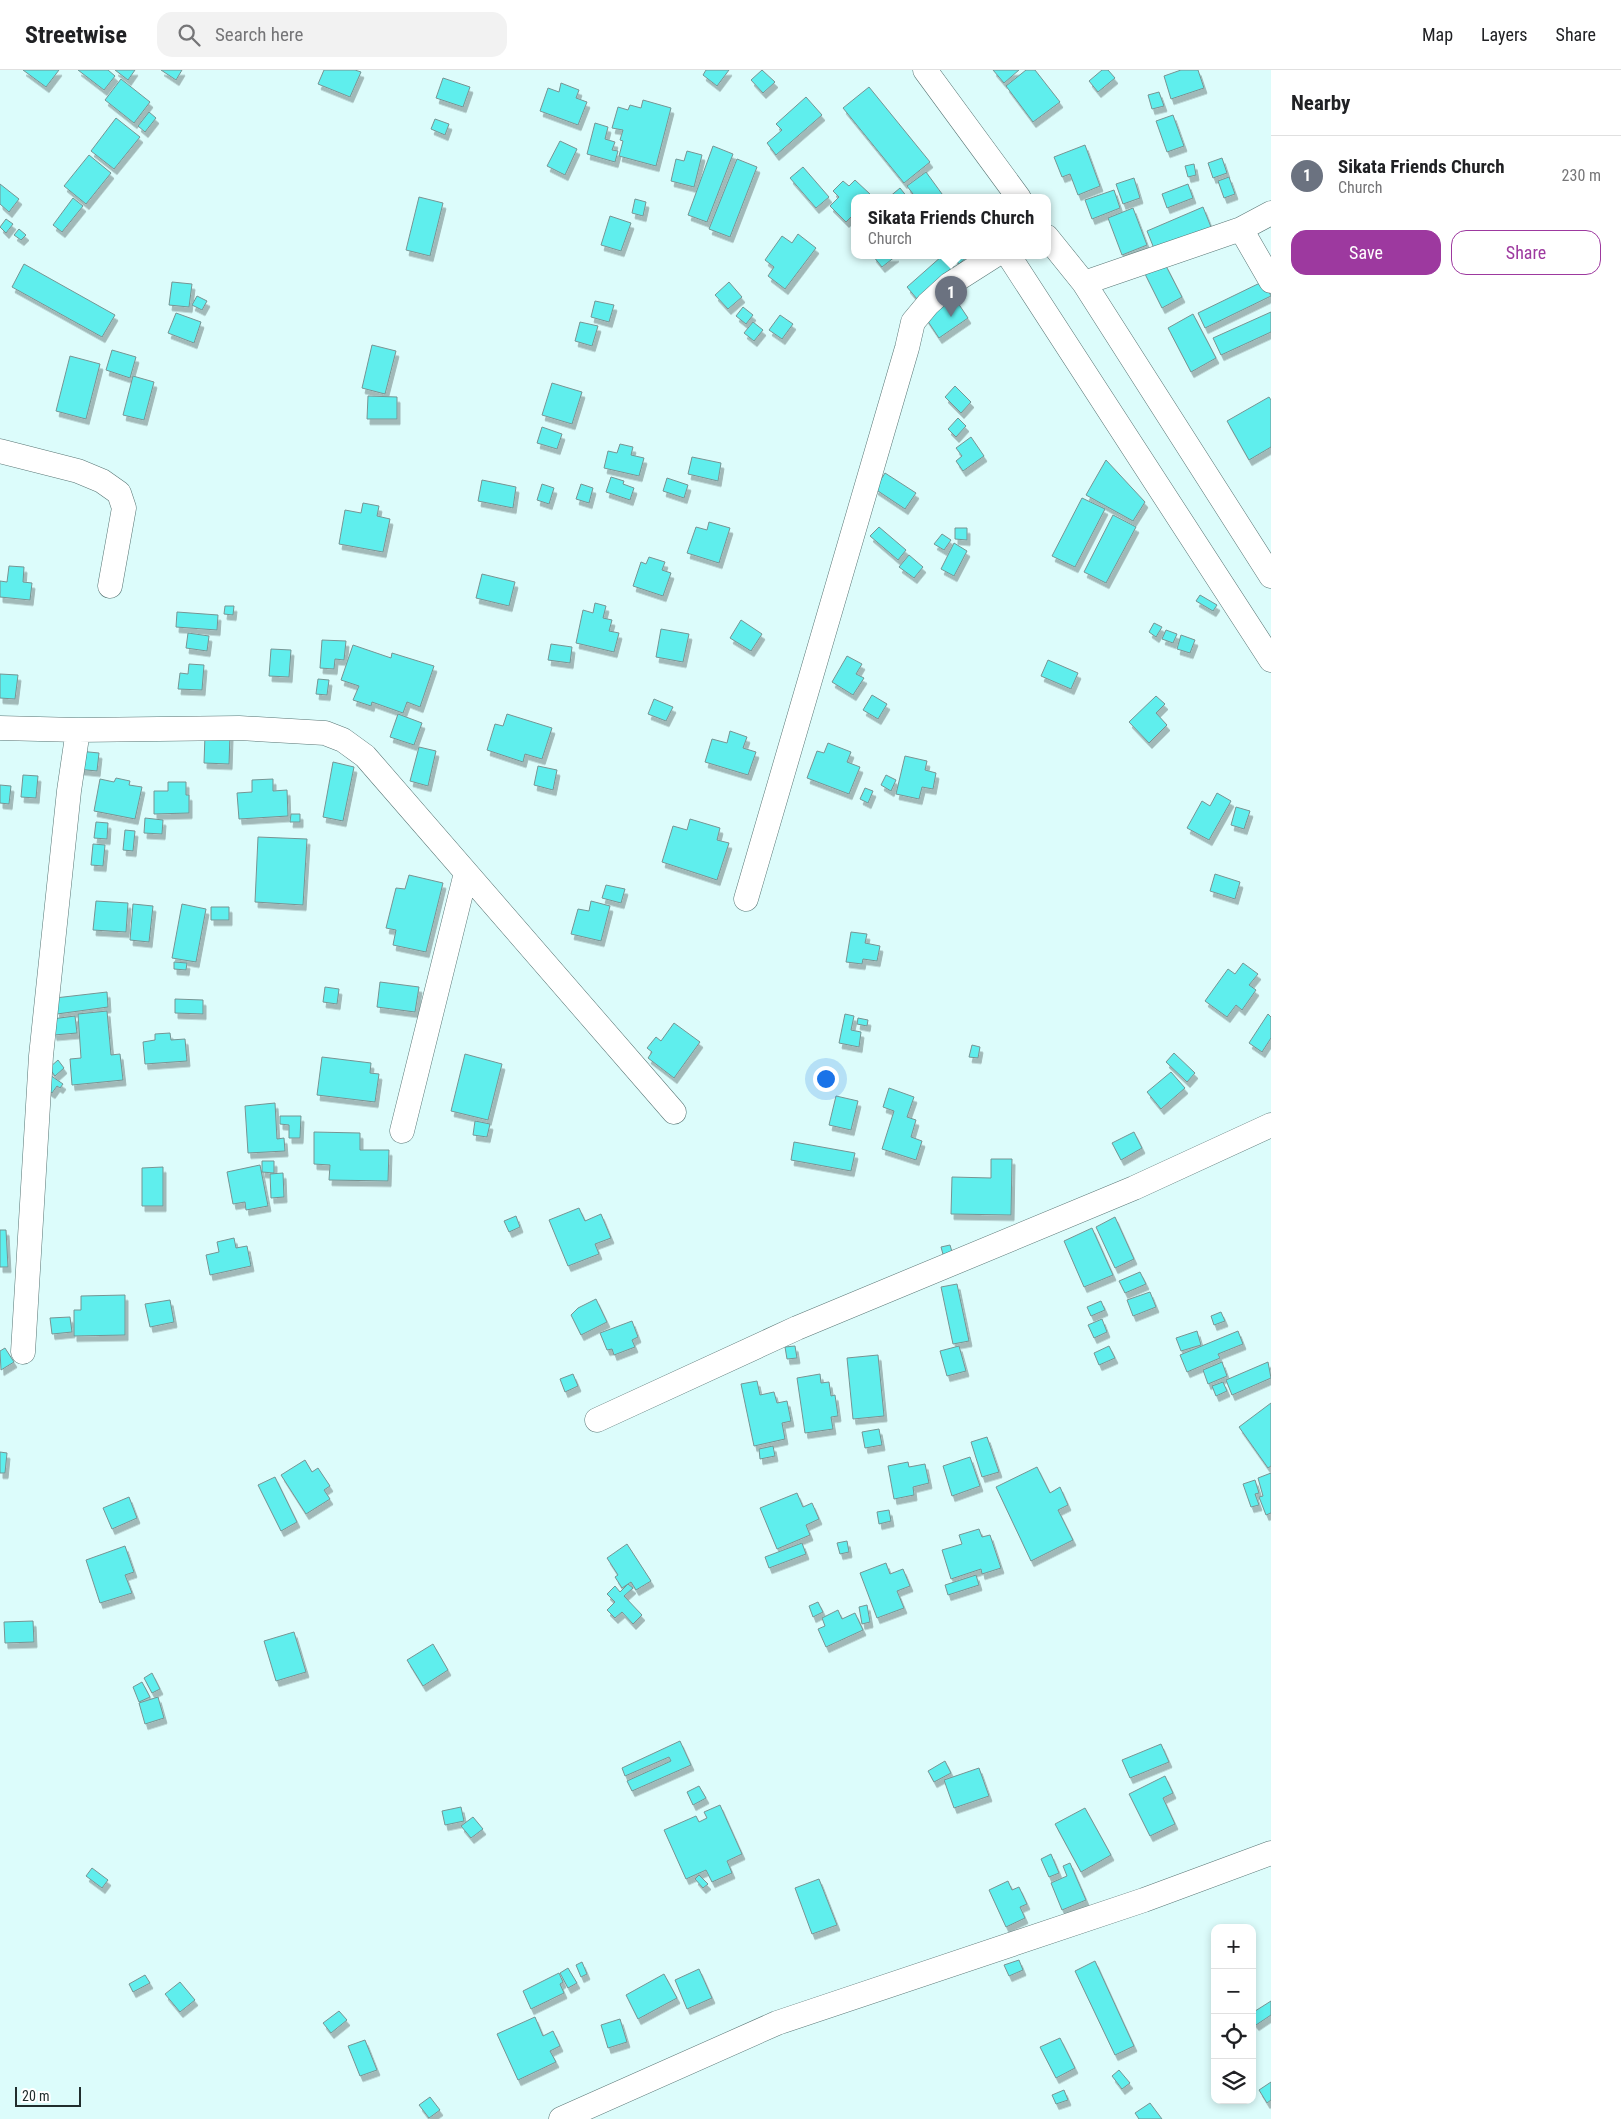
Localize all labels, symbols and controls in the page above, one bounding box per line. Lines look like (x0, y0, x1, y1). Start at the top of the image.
search box (157, 12, 507, 57)
text: Streetwise (25, 21, 127, 49)
icon: search (175, 21, 203, 49)
text: Search here (215, 23, 303, 46)
text: Map (1422, 24, 1453, 45)
text: Layers (1481, 24, 1528, 45)
text: Share (1556, 24, 1596, 45)
text: Nearby (1291, 91, 1350, 115)
text: Sikata Friends Church (1338, 155, 1505, 178)
text: 1 (1303, 166, 1311, 185)
text: 230 m (1562, 166, 1601, 185)
text: Church (1338, 178, 1382, 197)
popup (851, 194, 1051, 259)
text: Sikata Friends Church (868, 206, 1034, 229)
text: Church (868, 229, 912, 248)
button: Save (1291, 230, 1441, 275)
button: Share (1451, 230, 1601, 275)
pin: 1 (935, 276, 967, 317)
your location (813, 1066, 839, 1092)
map controls (1211, 1924, 1256, 2104)
button: + (1211, 1924, 1256, 1969)
button: − (1211, 1969, 1256, 2014)
button: locate (1211, 2014, 1256, 2059)
button: layers (1211, 2059, 1256, 2104)
scale bar (15, 2084, 81, 2107)
text: 20 m (22, 2088, 50, 2104)

